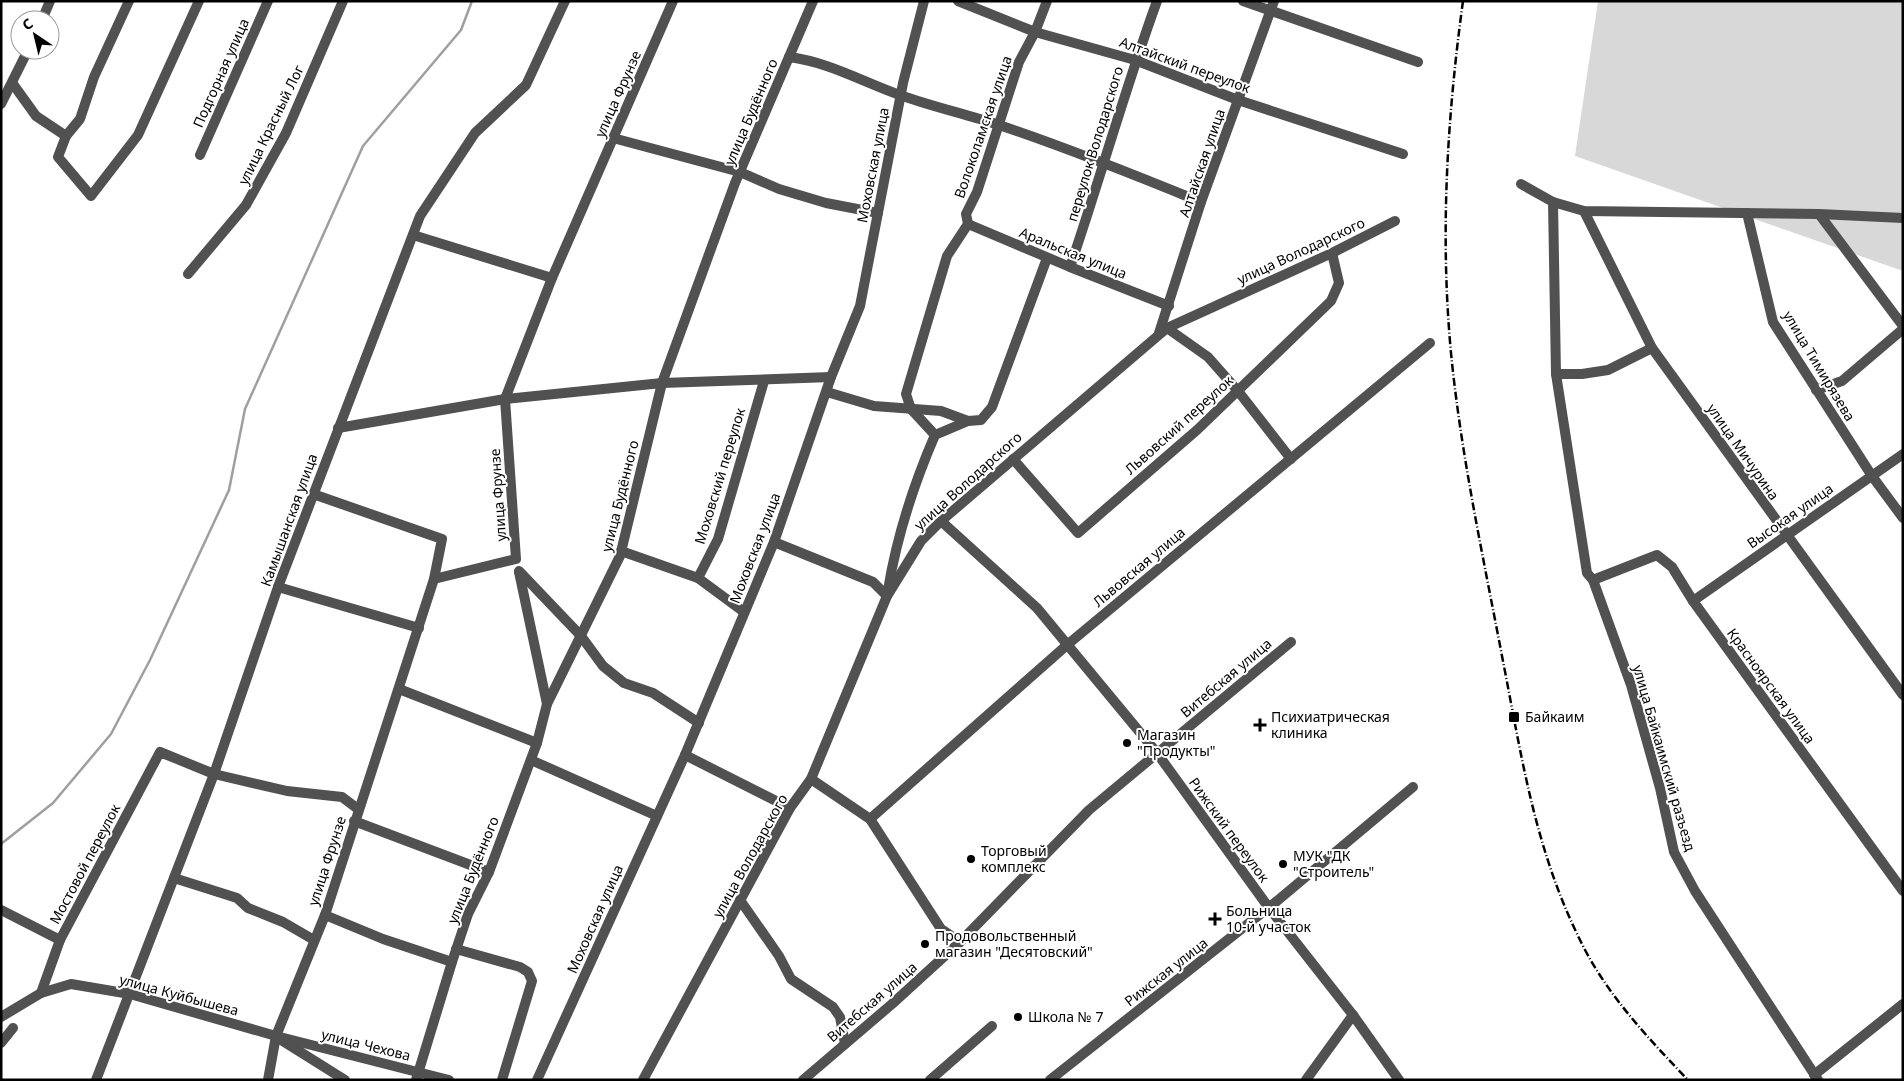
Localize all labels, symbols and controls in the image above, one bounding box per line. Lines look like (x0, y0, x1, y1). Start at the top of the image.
north arrow (10, 10, 60, 60)
text: С (18, 14, 36, 34)
street label: Подгорная улица (188, 15, 253, 130)
street label: Алтайский переулок (1117, 32, 1254, 97)
street label: улица Фрунзе (590, 47, 645, 140)
street label: Волоколамская улица (949, 53, 1016, 201)
street label: улица Будённого (719, 56, 782, 168)
street label: улица Красный Лог (233, 62, 308, 188)
street label: переулок Володарского (1062, 64, 1127, 224)
street label: Моховская улица (852, 106, 893, 224)
street label: Алтайская улица (1174, 106, 1229, 220)
street label: улица Володарского (1234, 213, 1368, 288)
street label: Аральская улица (1017, 222, 1130, 283)
street label: улица Тимирязева (1779, 307, 1860, 424)
street label: Львовский переулок (1121, 371, 1237, 478)
street label: улица Мичурина (1703, 400, 1784, 504)
street label: Моховский переулок (690, 405, 749, 546)
street label: улица Володарского (910, 427, 1026, 534)
street label: улица Будённого (596, 438, 643, 554)
street label: улица Фрунзе (485, 448, 510, 542)
street label: Камышанская улица (256, 451, 321, 589)
street label: Высокая улица (1743, 479, 1837, 552)
street label: Моховская улица (725, 490, 784, 606)
street label: Львовская улица (1089, 522, 1189, 611)
street label: Красноярская улица (1723, 624, 1820, 747)
street label: Витебская улица (1176, 634, 1275, 721)
street label: улица Байкаимский разъезд (1629, 663, 1700, 854)
place label: Психиатрическая клиника (1271, 707, 1390, 742)
place label: Байкаим (1525, 707, 1584, 726)
marker: Байкаим (1507, 710, 1521, 724)
marker: Психиатрическая клиника (1253, 718, 1267, 732)
place label: Магазин "Продукты" (1137, 725, 1216, 760)
marker: Магазин "Продукты" (1121, 737, 1133, 749)
street label: Рижский переулок (1185, 773, 1274, 886)
street label: улица Володарского (708, 791, 791, 921)
street label: Мостовой переулок (45, 800, 125, 927)
street label: улица Фрунзе (303, 813, 350, 908)
street label: улица Будённого (442, 813, 503, 926)
place label: Торговый комплекс (981, 841, 1047, 876)
place label: МУК "ДК "Строитель" (1293, 846, 1374, 881)
marker: Торговый комплекс (965, 853, 977, 865)
marker: МУК "ДК "Строитель" (1277, 858, 1289, 870)
street label: Моховская улица (562, 861, 627, 976)
place label: Больница 10-й участок (1226, 901, 1312, 936)
marker: Больница 10-й участок (1208, 912, 1222, 926)
place label: Продовольственный магазин "Деcятовский" (935, 926, 1093, 961)
street label: Рижская улица (1120, 933, 1211, 1010)
marker: Продовольственный магазин "Деcятовский" (919, 938, 931, 950)
street label: Витебская улица (823, 957, 921, 1046)
street label: улица Куйбышева (117, 969, 241, 1020)
place label: Школа № 7 (1028, 1007, 1104, 1026)
marker: Школа № 7 (1012, 1011, 1024, 1023)
street label: улица Чехова (320, 1024, 413, 1065)

